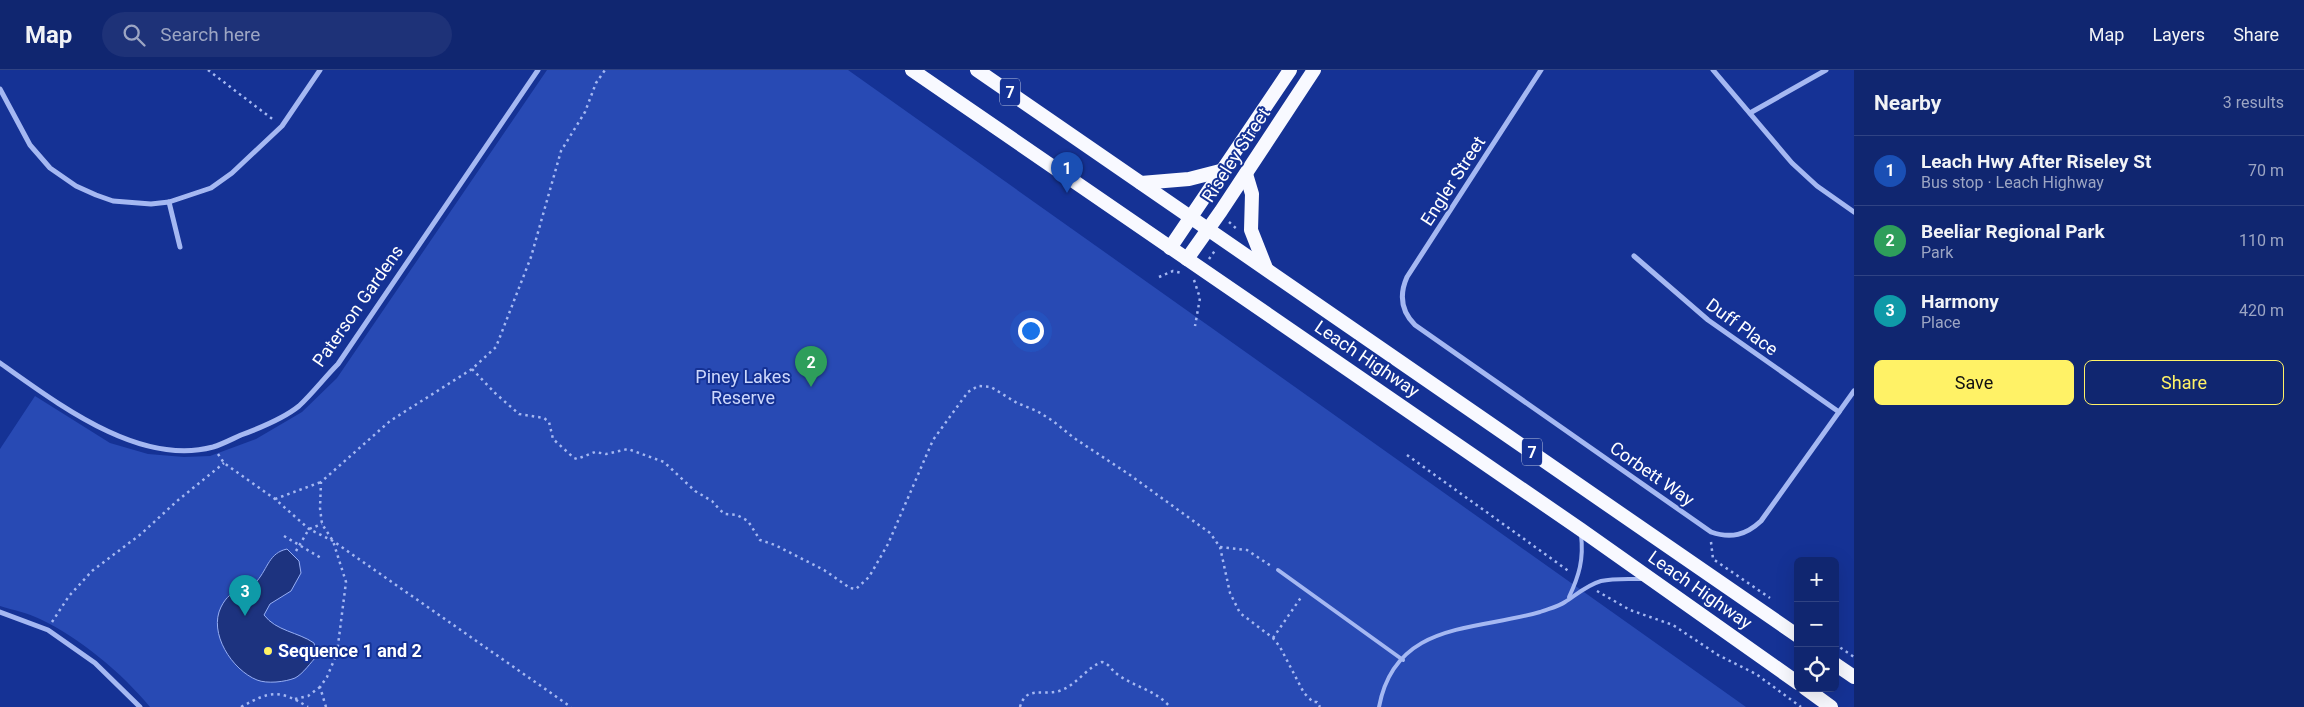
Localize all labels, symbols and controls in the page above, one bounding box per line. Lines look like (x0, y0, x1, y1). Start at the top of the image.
search box (102, 12, 452, 57)
text: Map (25, 21, 72, 49)
icon: search (120, 21, 148, 49)
text: Search here (160, 23, 260, 46)
text: Map (2089, 24, 2124, 45)
text: Layers (2152, 24, 2205, 45)
text: Share (2233, 24, 2279, 45)
road number: 7 (1000, 78, 1020, 106)
text: Nearby (1874, 91, 1941, 115)
text: 3 results (2223, 93, 2284, 112)
street label: Riseley Street (1197, 103, 1274, 206)
street label: Engler Street (1416, 132, 1489, 229)
text: Leach Hwy After Riseley St (1921, 150, 2151, 173)
pin: 1 (1051, 152, 1083, 193)
text: 1 (1885, 161, 1895, 180)
text: 70 m (2248, 161, 2284, 180)
text: Bus stop · Leach Highway (1921, 173, 2104, 192)
text: Beeliar Regional Park (1921, 220, 2105, 243)
text: 2 (1885, 231, 1895, 250)
text: 110 m (2239, 231, 2284, 250)
street label: Paterson Gardens (308, 241, 407, 370)
text: Park (1921, 243, 1953, 262)
text: Harmony (1921, 290, 1999, 313)
street label: Duff Place (1702, 294, 1782, 360)
text: 3 (1885, 301, 1895, 320)
text: 420 m (2239, 301, 2284, 320)
text: Place (1921, 313, 1961, 332)
street label: Leach Highway (1311, 316, 1424, 402)
your location (1018, 318, 1044, 344)
pin: 2 (795, 346, 827, 387)
button: Save (1874, 360, 2074, 405)
button: Share (2084, 360, 2284, 405)
park label: Piney Lakes Reserve (695, 366, 791, 408)
street label: Corbett Way (1606, 437, 1699, 511)
road number: 7 (1522, 438, 1542, 466)
street label: Leach Highway (1644, 546, 1757, 633)
map controls (1794, 557, 1839, 692)
button: + (1794, 557, 1839, 602)
pin: 3 (229, 575, 261, 616)
button: − (1794, 602, 1839, 647)
place label: Sequence 1 and 2 (278, 640, 422, 661)
marker: Sequence 1 and 2 (262, 645, 274, 657)
button: locate (1794, 647, 1839, 692)

